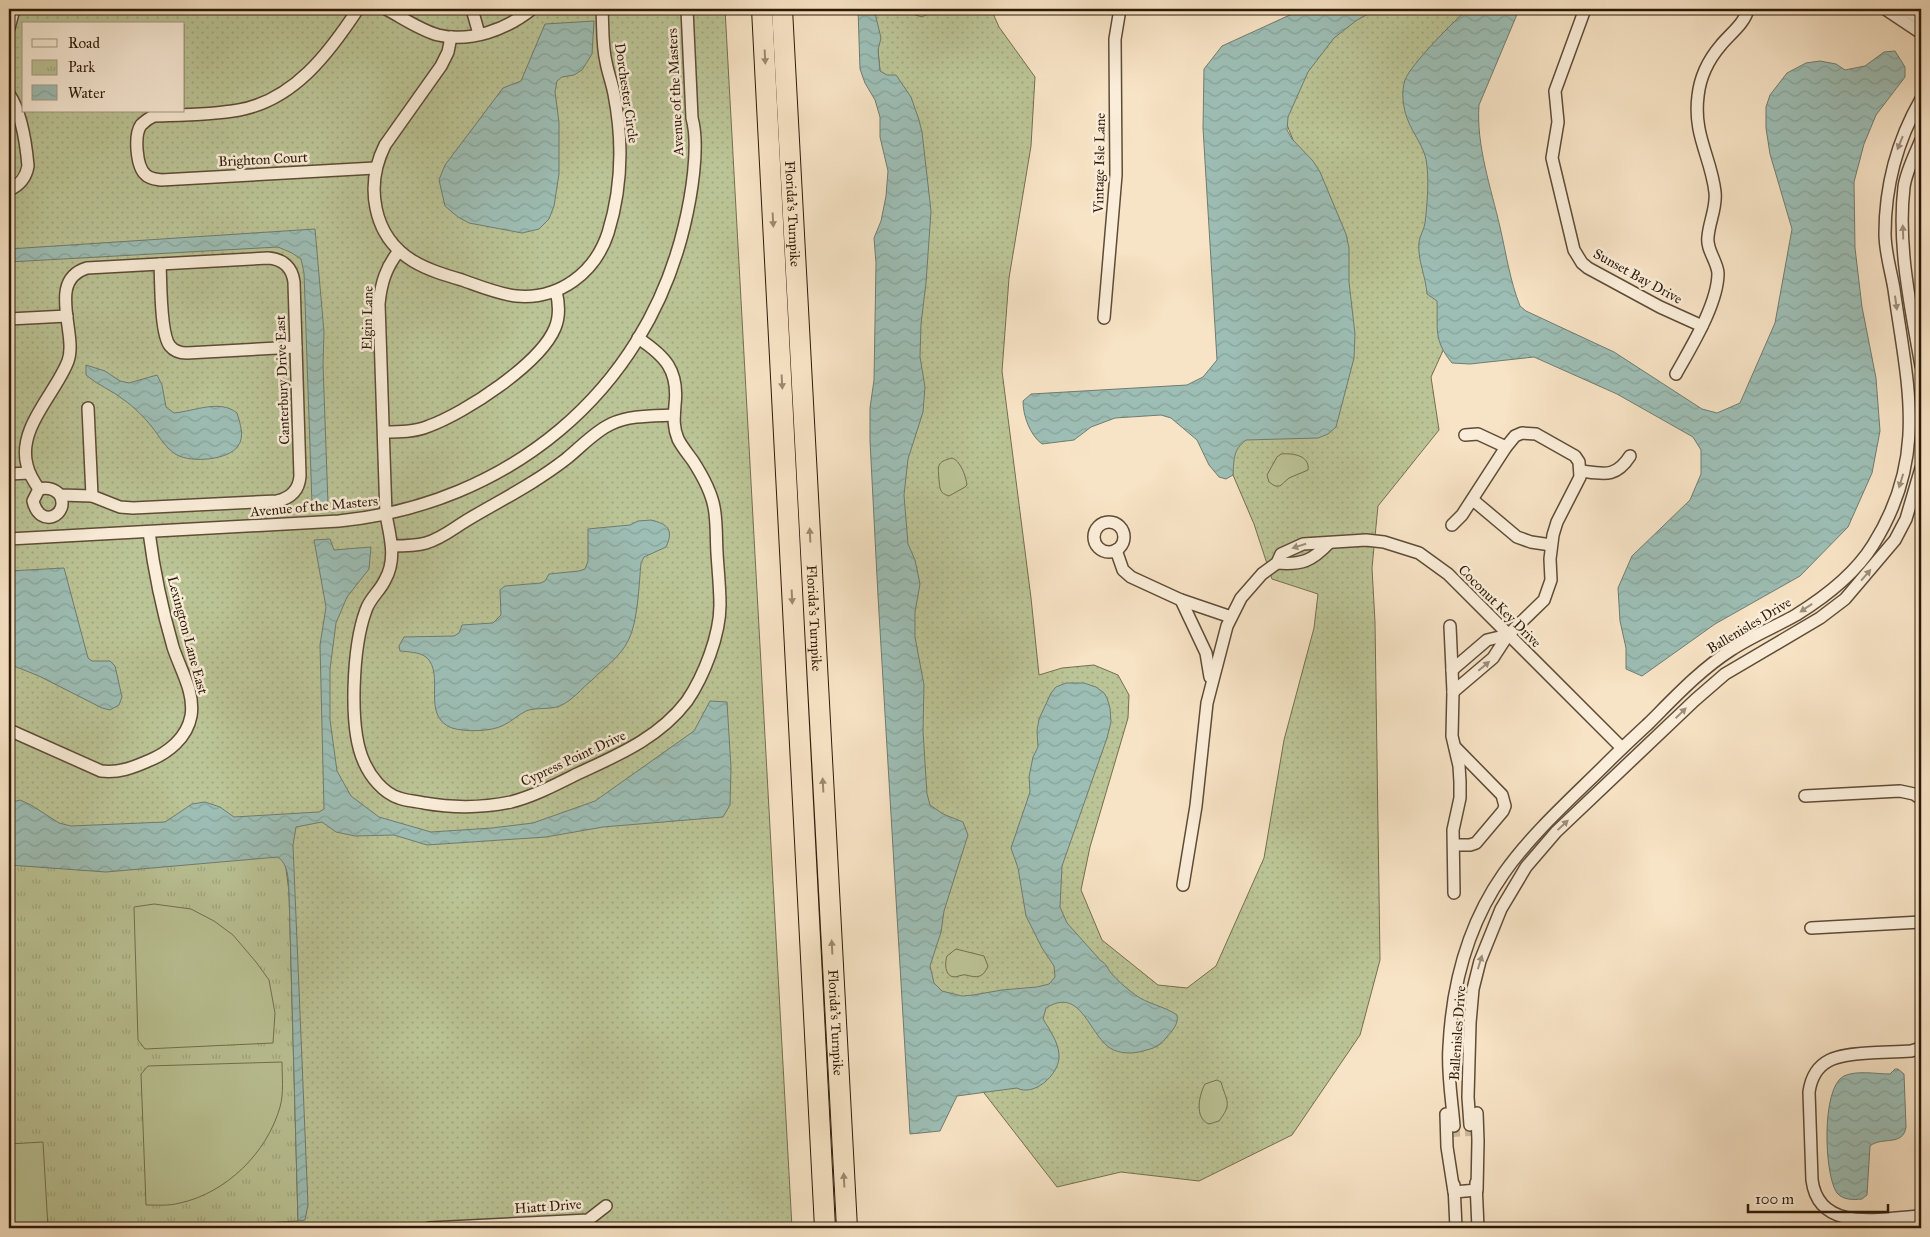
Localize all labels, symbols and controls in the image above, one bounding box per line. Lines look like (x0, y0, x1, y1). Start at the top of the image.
legend (22, 22, 185, 112)
street label: Avenue of the Masters (664, 28, 687, 157)
text: Road (68, 34, 100, 52)
street label: Dorchester Circle (611, 42, 642, 144)
one-way arrow (761, 50, 769, 66)
text: Park (68, 58, 95, 76)
text: Water (68, 84, 105, 102)
street label: Vintage Isle Lane (1090, 112, 1109, 214)
one-way arrow (1896, 136, 1904, 151)
street label: Brighton Court (218, 149, 308, 170)
street label: Florida's Turnpike (781, 160, 804, 267)
one-way arrow (770, 212, 778, 228)
one-way arrow (1898, 223, 1906, 239)
street label: Sunset Bay Drive (1590, 245, 1685, 308)
street label: Elgin Lane (358, 285, 377, 350)
one-way arrow (1892, 295, 1900, 311)
street label: Canterbury Drive East (272, 315, 293, 445)
one-way arrow (778, 374, 786, 390)
one-way arrow (1896, 474, 1904, 489)
street label: Avenue of the Masters (249, 492, 379, 521)
one-way arrow (806, 527, 814, 543)
one-way arrow (1291, 543, 1306, 551)
street label: Coconut Key Drive (1455, 561, 1545, 651)
street label: Florida's Turnpike (803, 565, 825, 672)
one-way arrow (1860, 569, 1872, 581)
street label: Lexington Lane East (164, 574, 211, 696)
one-way arrow (789, 589, 797, 605)
street label: Ballenisles Drive (1704, 594, 1795, 657)
one-way arrow (1799, 603, 1813, 613)
one-way arrow (1477, 661, 1490, 672)
one-way arrow (1675, 707, 1687, 719)
street label: Cypress Point Drive (518, 727, 629, 790)
one-way arrow (819, 777, 827, 793)
one-way arrow (1557, 819, 1569, 831)
one-way arrow (827, 939, 835, 955)
one-way arrow (1476, 955, 1484, 970)
street label: Florida's Turnpike (824, 969, 847, 1076)
street label: Ballenisles Drive (1446, 985, 1469, 1081)
one-way arrow (840, 1171, 848, 1187)
scale bar (1748, 1182, 1888, 1214)
text: 100 m (1755, 1190, 1795, 1208)
street label: Hiatt Drive (514, 1196, 582, 1217)

